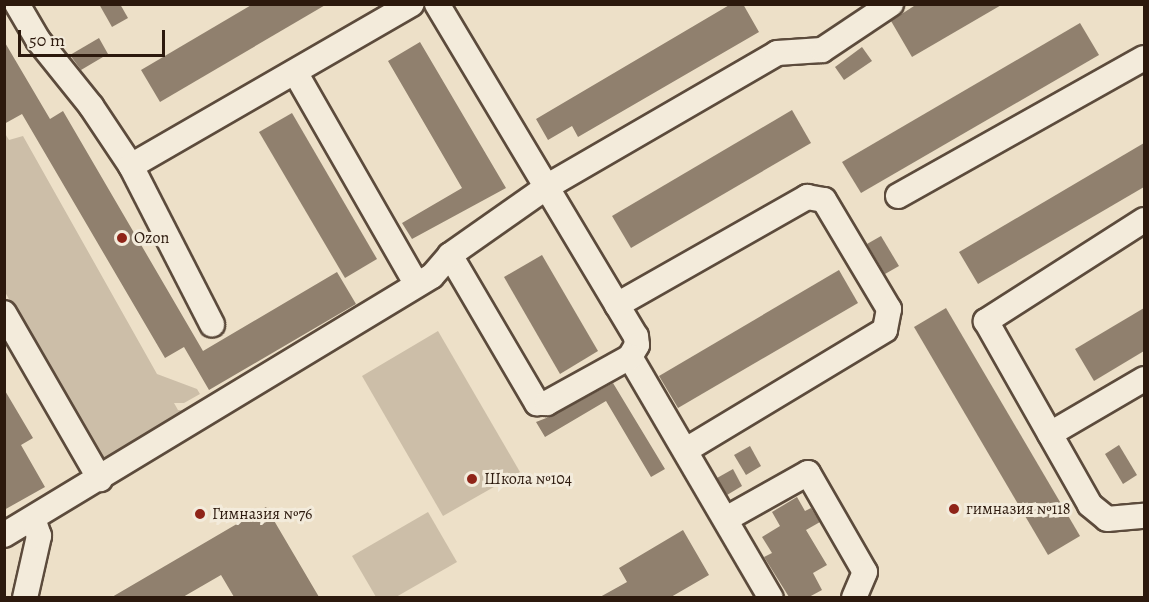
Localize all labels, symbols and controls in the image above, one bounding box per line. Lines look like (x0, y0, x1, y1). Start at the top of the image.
scale bar (21, 18, 168, 56)
text: 50 m (29, 28, 65, 52)
place label: Ozon (134, 228, 169, 248)
marker: Ozon (115, 231, 129, 245)
place label: Школа №104 (484, 469, 572, 489)
marker: Школа №104 (465, 472, 479, 486)
place label: гимназия №118 (966, 499, 1071, 519)
marker: гимназия №118 (947, 502, 961, 516)
place label: Гимназия №76 (212, 504, 313, 524)
marker: Гимназия №76 (193, 507, 207, 521)

